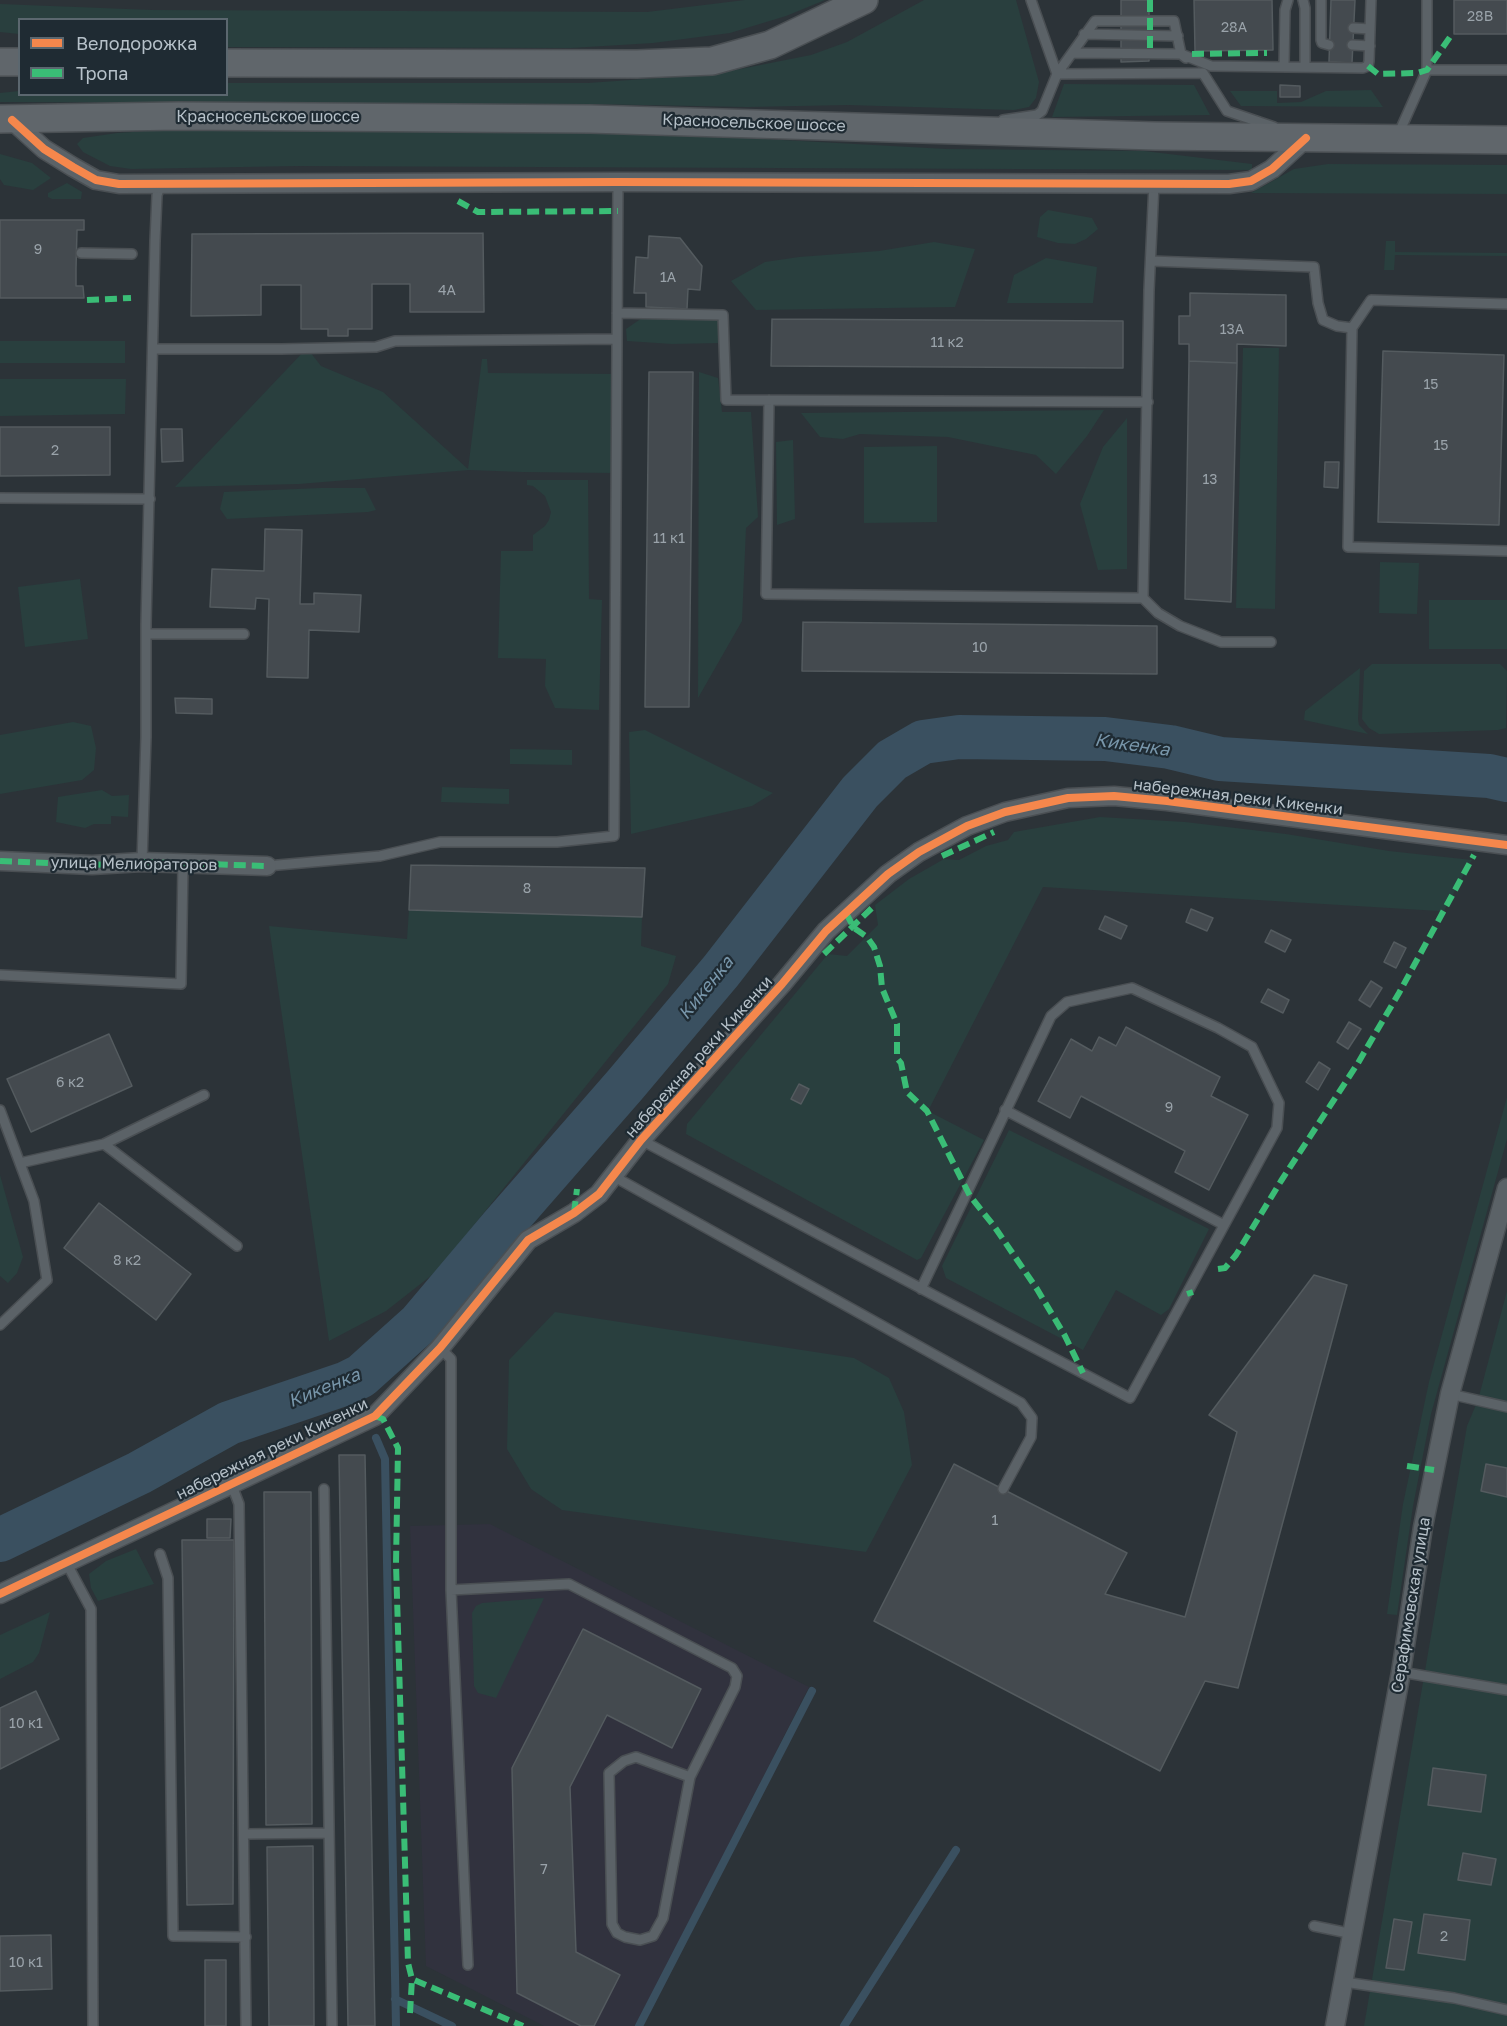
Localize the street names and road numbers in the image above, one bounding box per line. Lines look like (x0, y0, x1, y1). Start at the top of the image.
street label: Красносельское шоссе (176, 107, 360, 127)
street label: Красносельское шоссе (662, 110, 846, 136)
street label: набережная реки Кикенки (1132, 775, 1344, 819)
street label: улица Мелиораторов (50, 853, 218, 875)
street label: набережная реки Кикенки (621, 972, 777, 1142)
street label: набережная реки Кикенки (173, 1394, 371, 1504)
street label: Серафимовская улица (1388, 1516, 1434, 1694)

